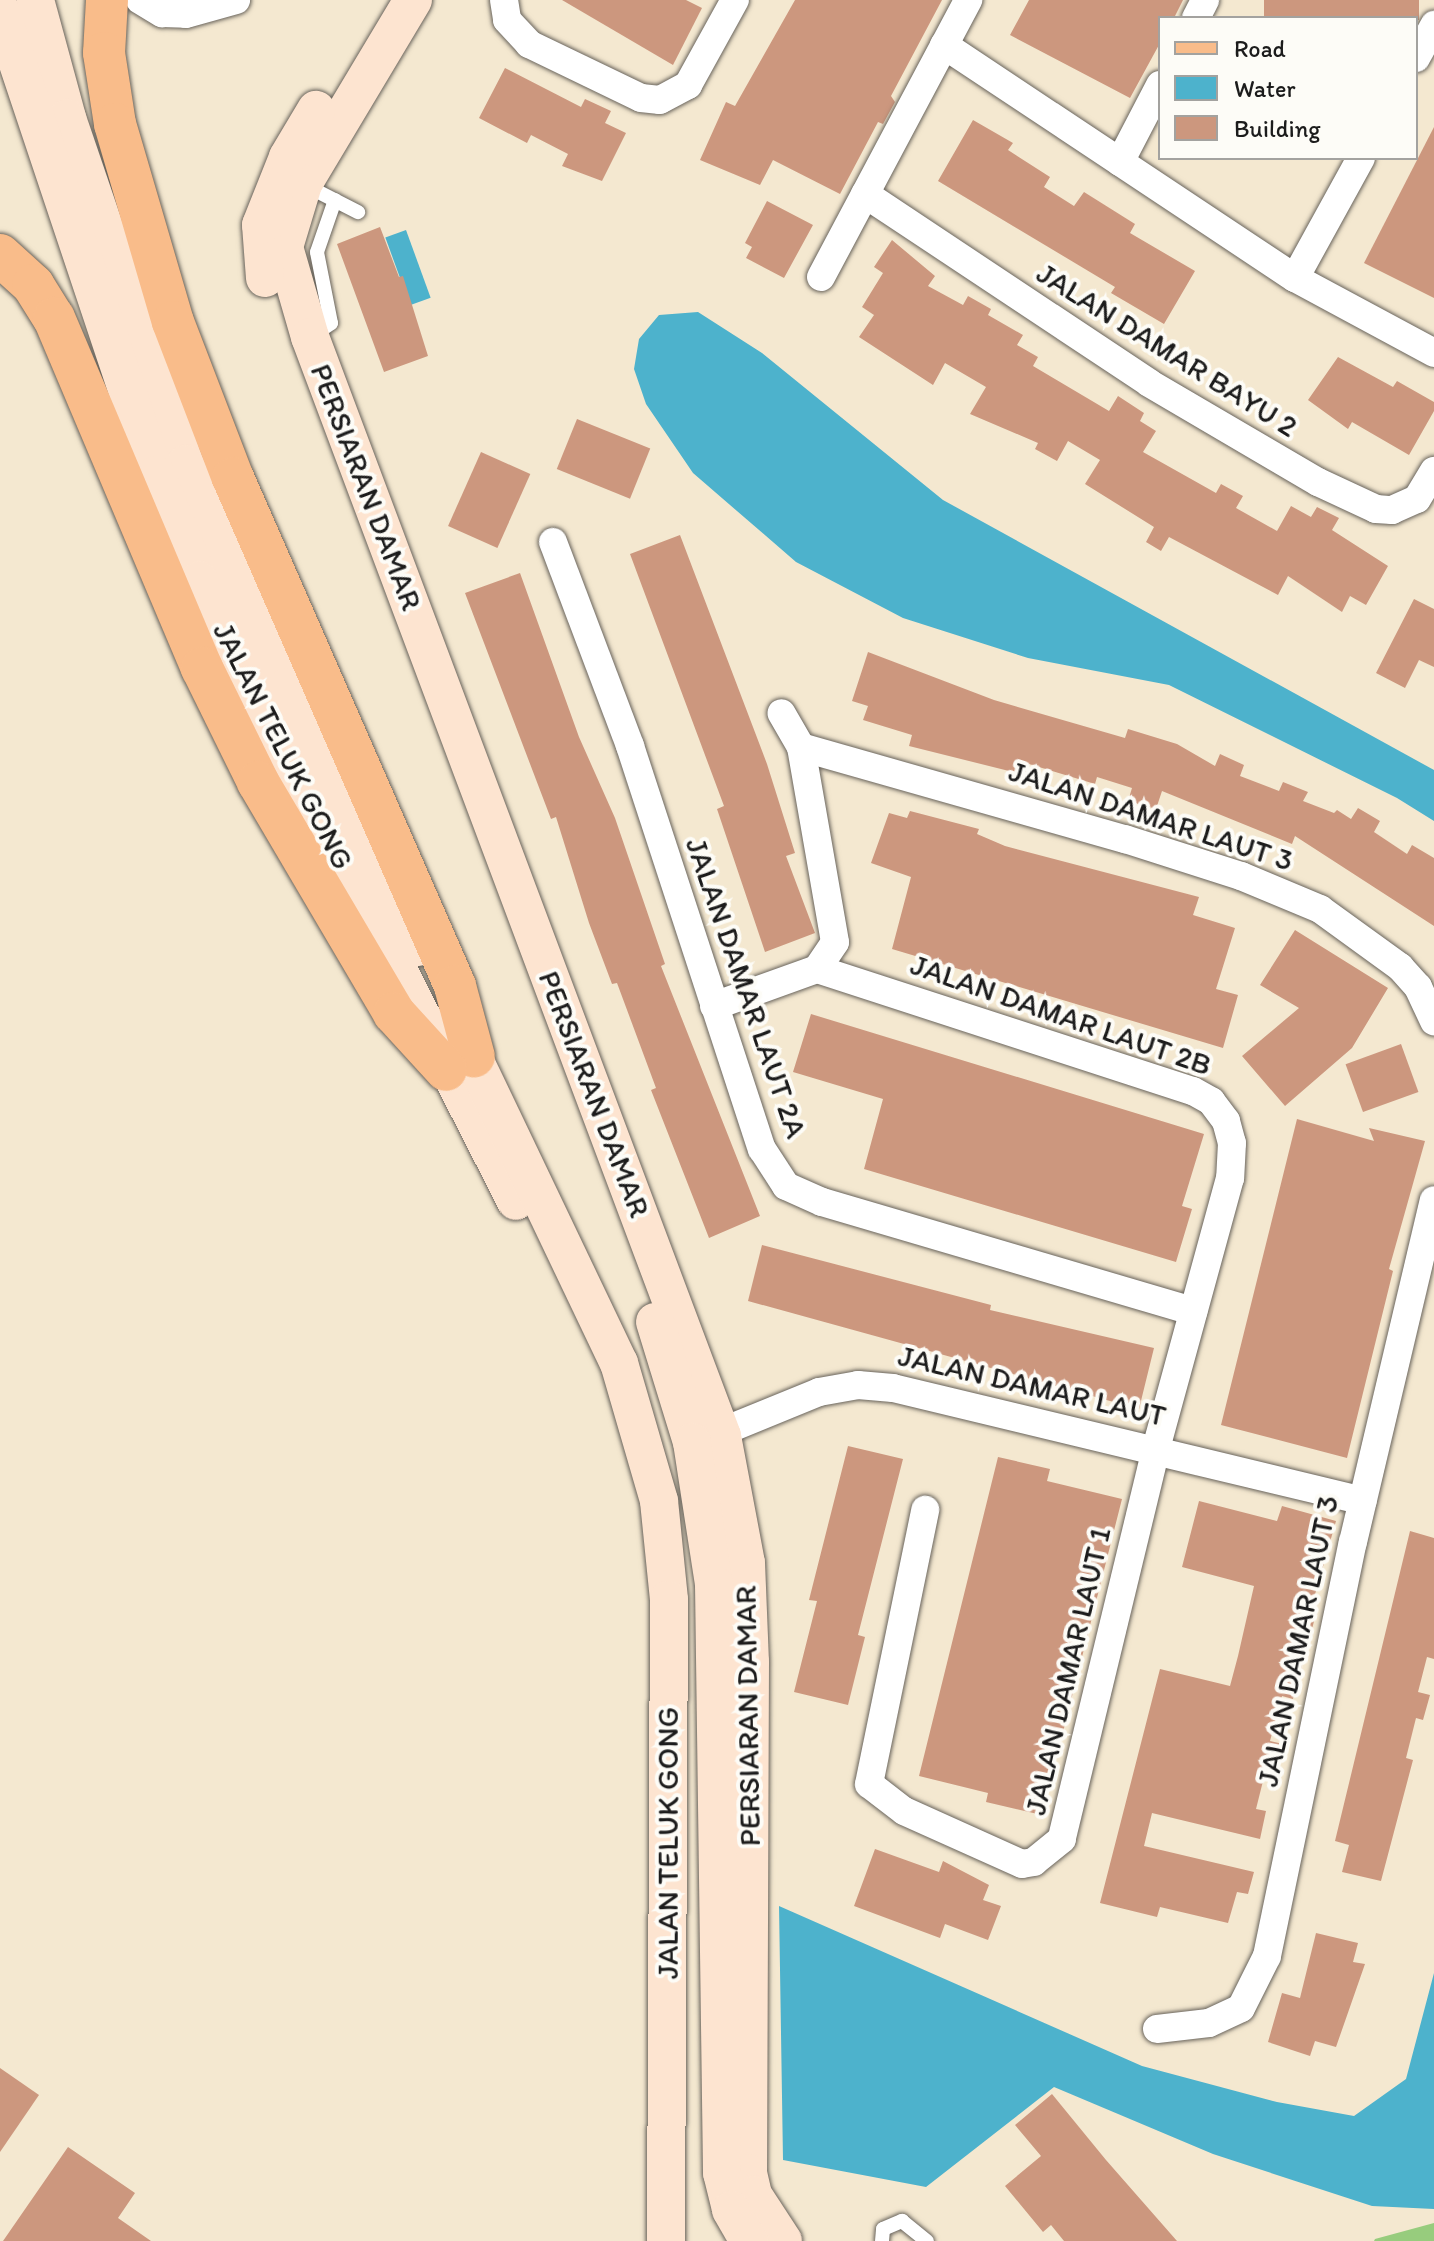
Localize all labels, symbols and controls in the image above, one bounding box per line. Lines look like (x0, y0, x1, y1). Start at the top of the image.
legend (1158, 16, 1418, 160)
text: Road (1234, 34, 1286, 63)
text: Water (1234, 74, 1296, 103)
text: Building (1234, 114, 1321, 143)
street label: JALAN DAMAR BAYU 2 (1030, 255, 1304, 445)
street label: PERSIARAN DAMAR (302, 359, 430, 615)
street label: JALAN TELUK GONG (205, 616, 361, 876)
street label: JALAN DAMAR LAUT 3 (1005, 753, 1297, 879)
street label: JALAN DAMAR LAUT 2A (678, 833, 814, 1143)
street label: JALAN DAMAR LAUT 2B (906, 947, 1216, 1083)
street label: PERSIARAN DAMAR (530, 966, 658, 1222)
street label: JALAN DAMAR LAUT (895, 1338, 1169, 1434)
street label: JALAN DAMAR LAUT 3 (1250, 1492, 1346, 1790)
street label: JALAN DAMAR LAUT 1 (1017, 1524, 1119, 1818)
street label: PERSIARAN DAMAR (728, 1585, 768, 1847)
street label: JALAN TELUK GONG (650, 1707, 686, 1979)

